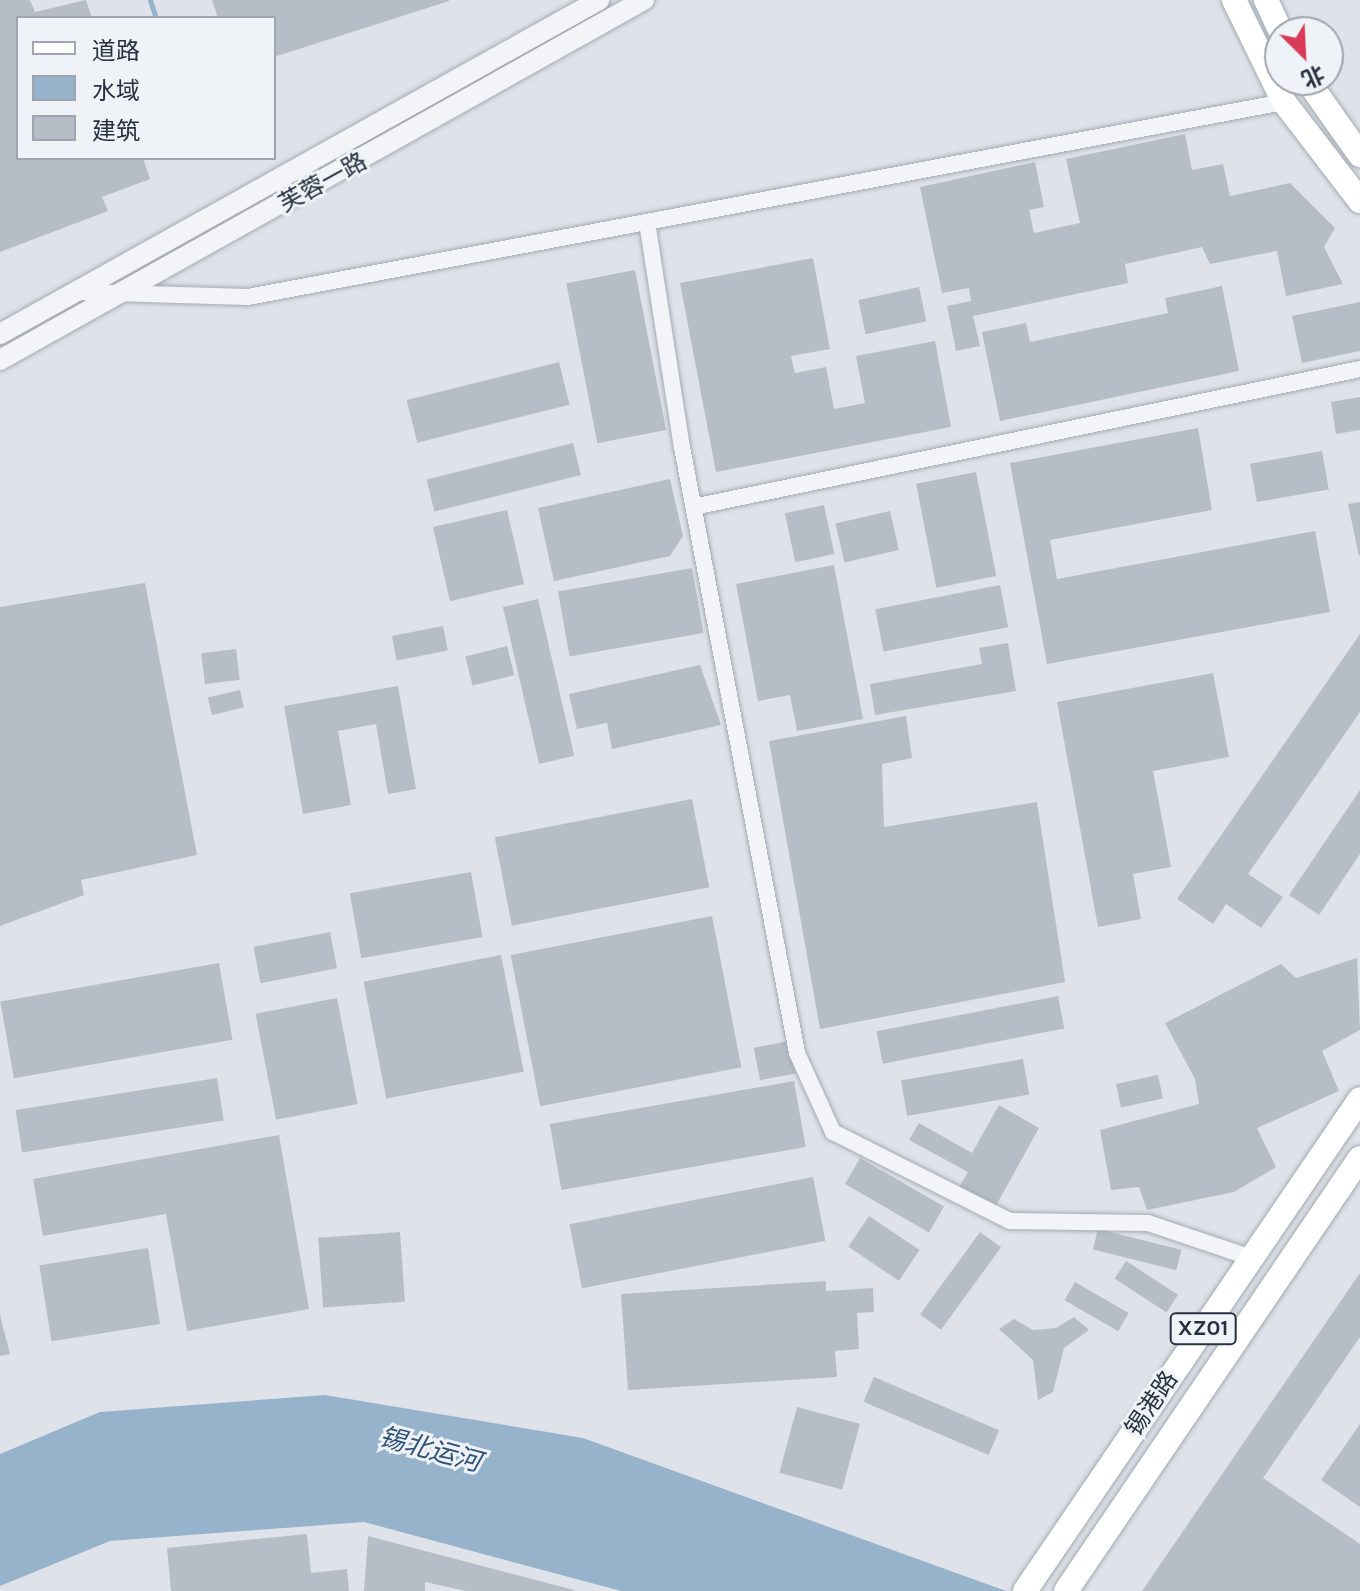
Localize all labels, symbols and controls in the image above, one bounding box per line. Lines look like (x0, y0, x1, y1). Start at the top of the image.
legend (16, 16, 276, 160)
north arrow (1264, 16, 1344, 96)
text: 道路 (92, 37, 140, 65)
text: 北 (1298, 60, 1328, 92)
text: 水域 (92, 77, 140, 105)
text: 建筑 (92, 117, 140, 145)
street label: 芙蓉一路 (274, 147, 372, 219)
road number: XZ01 (1169, 1311, 1237, 1347)
street label: 锡港路 (1120, 1366, 1184, 1442)
water label: 锡北运河 (376, 1421, 484, 1479)

